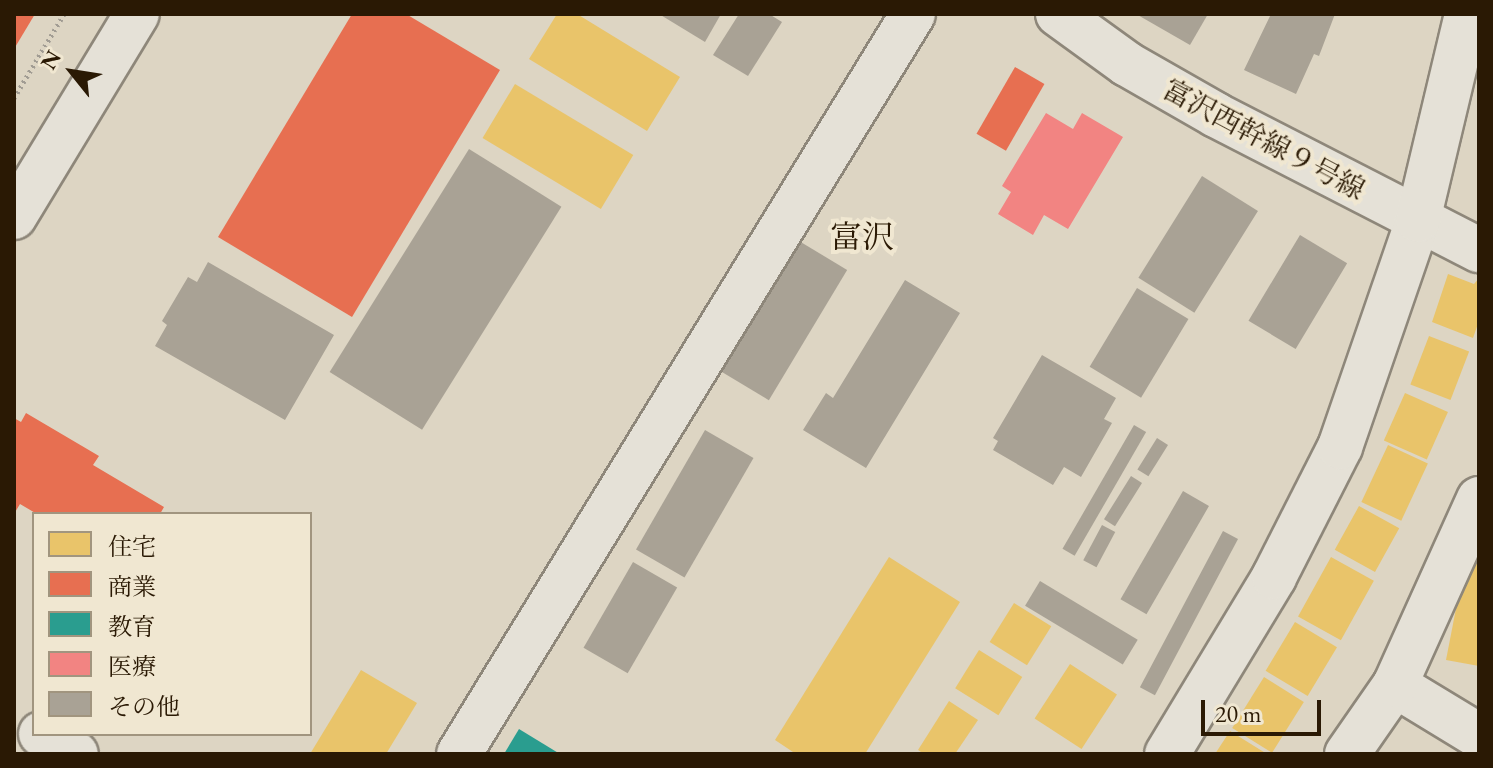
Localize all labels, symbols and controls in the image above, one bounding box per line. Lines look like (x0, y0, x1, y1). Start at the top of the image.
north arrow (32, 32, 112, 112)
text: N (34, 45, 68, 75)
street label: 富沢西幹線９号線 (1157, 72, 1371, 206)
district label: 富沢 (830, 218, 894, 256)
legend (32, 512, 312, 736)
text: 住宅 (108, 531, 156, 562)
text: 商業 (108, 571, 156, 602)
text: 教育 (108, 611, 156, 642)
text: 医療 (108, 651, 156, 682)
scale bar (1205, 684, 1325, 734)
text: その他 (108, 691, 180, 722)
text: 20 m (1215, 698, 1262, 729)

